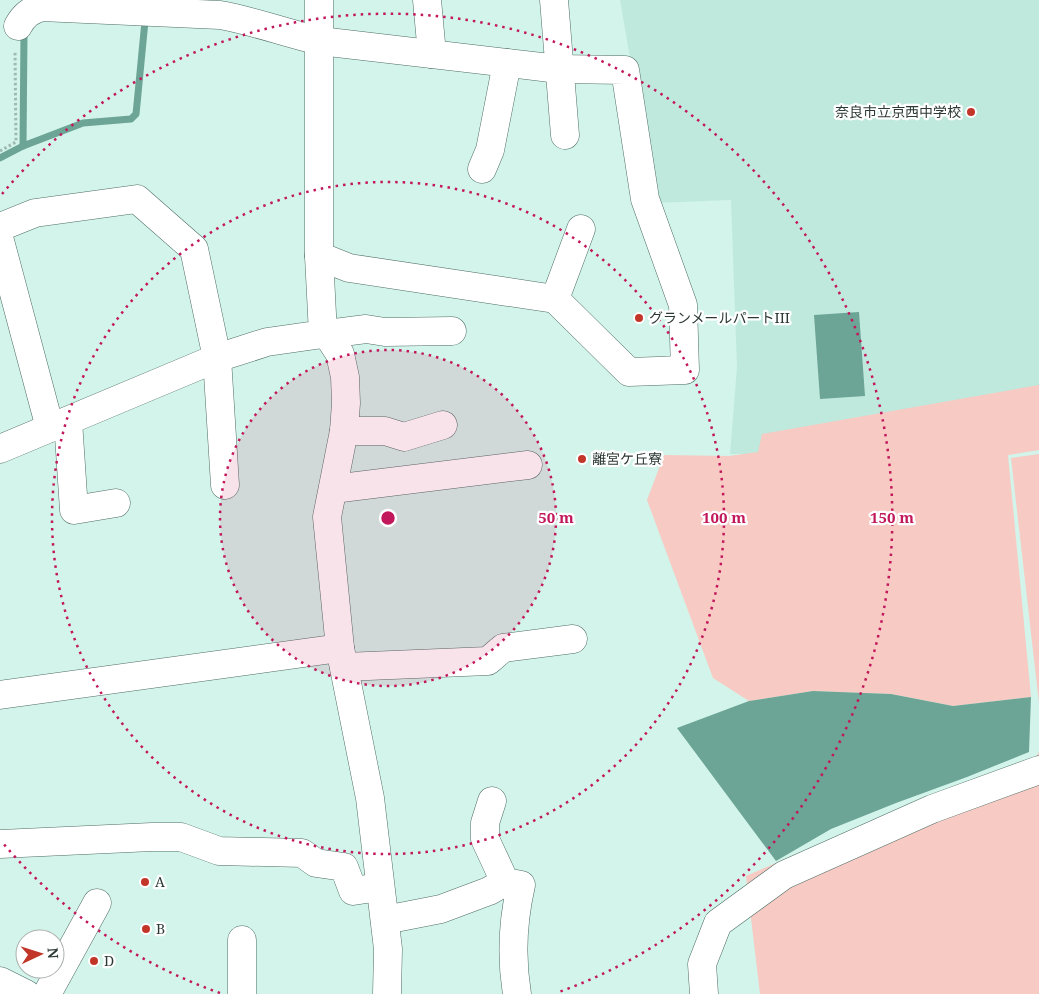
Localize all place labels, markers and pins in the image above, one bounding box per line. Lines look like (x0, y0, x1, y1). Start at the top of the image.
place label: 奈良市立京西中学校 (835, 102, 961, 121)
marker: 奈良市立京西中学校 (965, 106, 977, 118)
place label: グランメールパートIII (649, 308, 790, 327)
marker: グランメールパートIII (633, 312, 645, 324)
place label: 離宮ケ丘寮 (592, 449, 662, 468)
marker: 離宮ケ丘寮 (576, 453, 588, 465)
centre of rings (379, 509, 397, 527)
place label: A (155, 872, 165, 891)
marker: A (139, 876, 151, 888)
place label: B (156, 919, 165, 938)
marker: B (140, 923, 152, 935)
place label: D (104, 951, 114, 970)
marker: D (88, 955, 100, 967)

